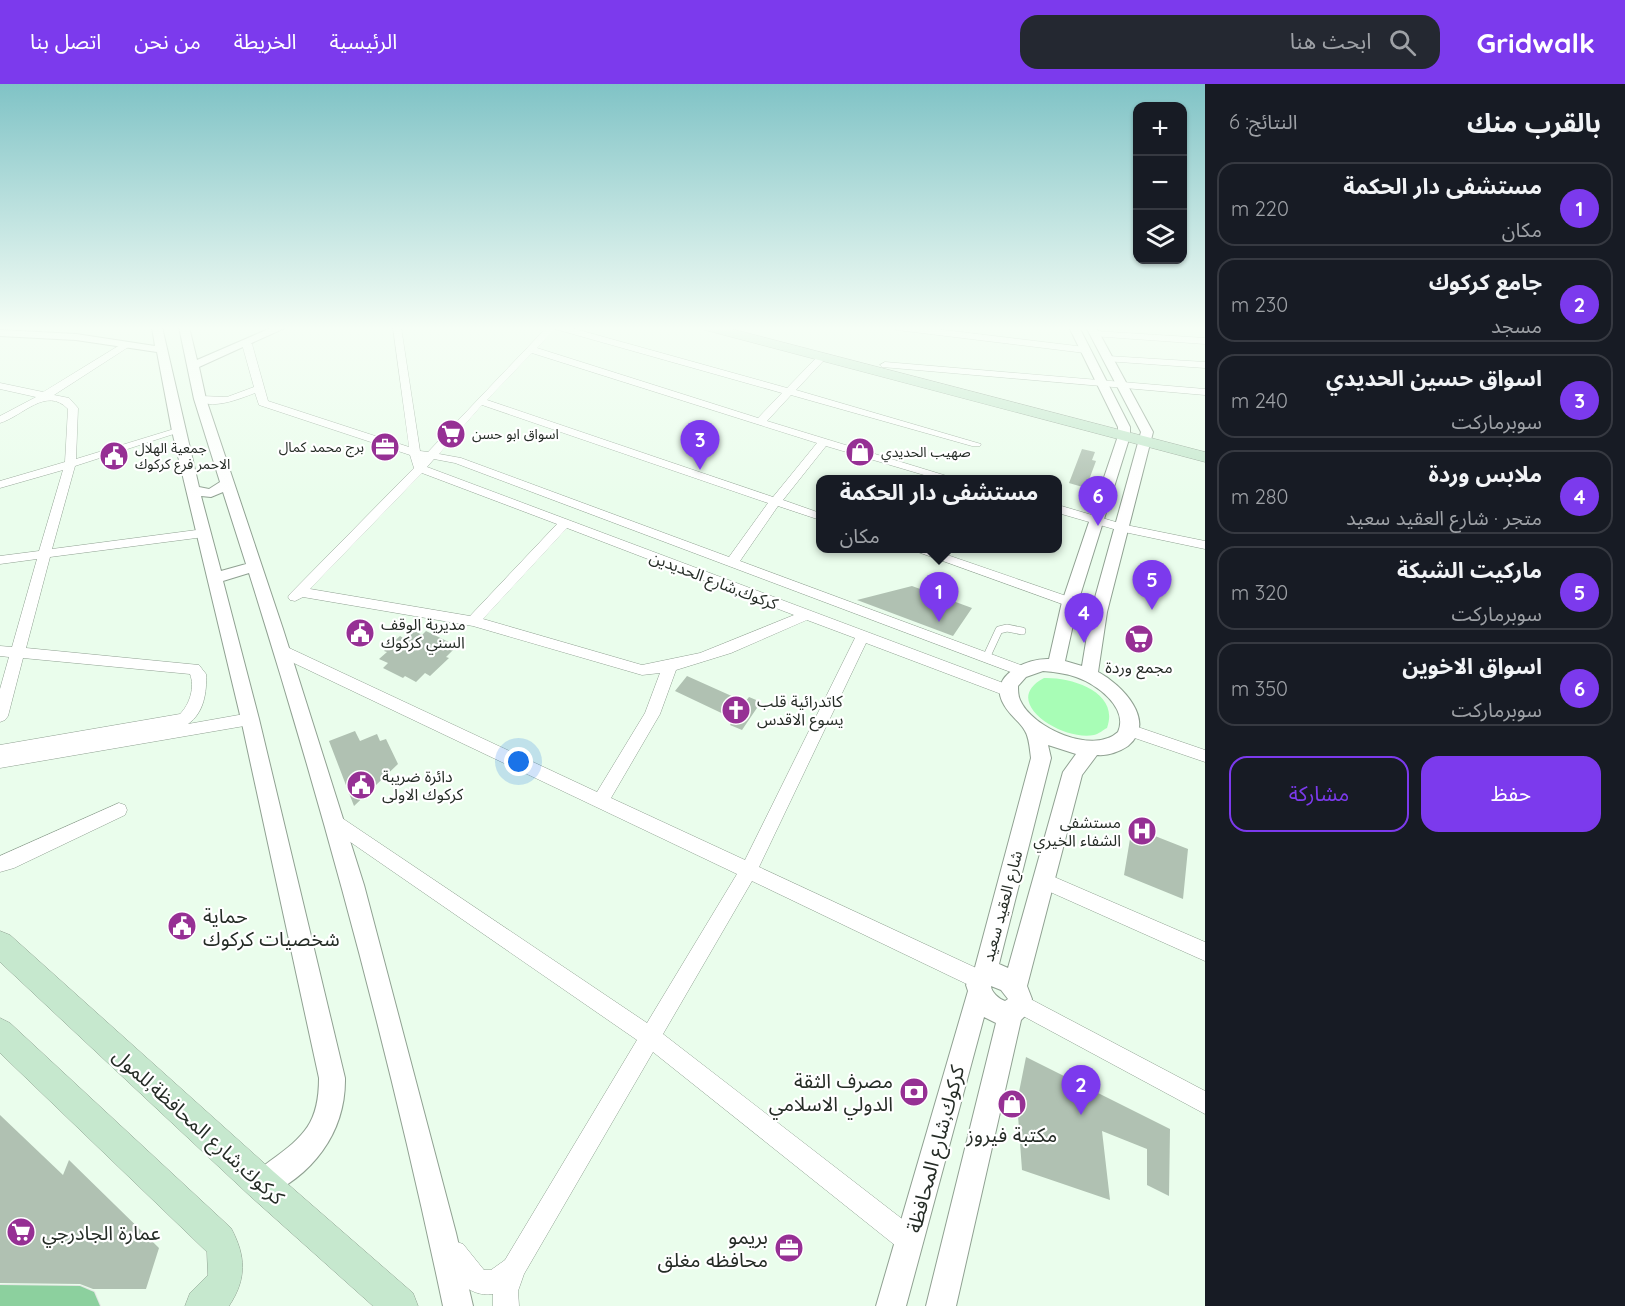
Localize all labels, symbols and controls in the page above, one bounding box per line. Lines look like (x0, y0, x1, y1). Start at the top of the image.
search box (1020, 15, 1440, 69)
text: Gridwalk (1476, 25, 1595, 60)
icon: search (1386, 26, 1419, 59)
text: ابحث هنا (1290, 27, 1371, 55)
text: اتصل بنا (30, 28, 101, 54)
text: من نحن (134, 28, 201, 54)
text: الخريطة (234, 28, 297, 54)
text: الرئيسية (330, 28, 397, 54)
map controls (1133, 102, 1187, 264)
button: + (1133, 102, 1187, 156)
text: بالقرب منك (1467, 106, 1601, 139)
text: النتائج: 6 (1229, 109, 1297, 134)
button: − (1133, 156, 1187, 210)
text: مستشفى دار الحكمة (1343, 172, 1542, 200)
text: 220 m (1231, 196, 1289, 221)
text: 1 (1576, 196, 1583, 221)
button: layers (1133, 210, 1187, 264)
text: مكان (1502, 217, 1542, 242)
text: جامع كركوك (1429, 268, 1542, 296)
text: 230 m (1231, 292, 1288, 317)
text: 2 (1574, 292, 1585, 317)
text: مسجد (1491, 313, 1542, 338)
text: اسواق حسين الحديدي (1326, 364, 1542, 392)
text: 240 m (1231, 388, 1288, 413)
text: 3 (1574, 388, 1585, 413)
text: سوبرماركت (1451, 409, 1542, 434)
supermarket icon: اسواق ابو حسن (435, 418, 467, 450)
pin: 3 (680, 420, 720, 470)
place label: اسواق ابو حسن (472, 425, 559, 443)
office icon: برج محمد كمال (369, 431, 401, 463)
shop icon: صهيب الحديدي (844, 436, 876, 468)
place label: برج محمد كمال (279, 438, 364, 458)
place label: جمعية الهلال الاحمر فرع كركوك (135, 439, 230, 475)
public building icon: جمعية الهلال الاحمر فرع كركوك (98, 440, 130, 472)
place label: صهيب الحديدي (881, 443, 971, 463)
text: ملابس وردة (1428, 460, 1542, 488)
popup (816, 475, 1062, 553)
pin: 6 (1078, 476, 1118, 526)
text: مستشفى دار الحكمة (840, 478, 1038, 506)
text: 280 m (1231, 484, 1289, 509)
text: 4 (1574, 484, 1585, 509)
text: متجر · شارع العقيد سعيد (1346, 505, 1542, 530)
text: مكان (840, 523, 880, 548)
street label: كركوك,شارع الحديدين (646, 546, 781, 617)
text: ماركيت الشبكة (1397, 556, 1542, 584)
pin: 5 (1132, 560, 1172, 610)
pin: 1 (920, 572, 958, 622)
text: 320 m (1231, 580, 1288, 605)
text: 5 (1574, 580, 1585, 605)
pin: 4 (1064, 594, 1104, 643)
text: سوبرماركت (1451, 601, 1542, 626)
place label: مديرية الوقف السني كركوك (381, 614, 466, 655)
public building icon: مديرية الوقف السني كركوك (344, 617, 376, 649)
supermarket icon: مجمع وردة (1123, 623, 1155, 655)
text: اسواق الاخوين (1402, 652, 1542, 680)
place label: مجمع وردة (1105, 657, 1173, 680)
text: 350 m (1231, 676, 1288, 701)
text: 6 (1574, 676, 1585, 701)
place label: كاتدرائية قلب يسوع الاقدس (757, 691, 844, 732)
church icon: كاتدرائية قلب يسوع الاقدس (720, 694, 752, 726)
text: سوبرماركت (1451, 697, 1542, 722)
your location (504, 747, 533, 776)
button: مشاركة (1229, 756, 1409, 832)
button: حفظ (1421, 756, 1601, 832)
place label: دائرة ضريبة كركوك الاولى (382, 766, 464, 804)
public building icon: دائرة ضريبة كركوك الاولى (345, 769, 377, 801)
place label: مستشفى الشفاء الخيري (1033, 812, 1121, 853)
hospital icon: مستشفى الشفاء الخيري (1126, 815, 1158, 847)
street label: شارع العقيد سعيد (978, 848, 1029, 964)
place label: حماية شخصيات كركوك (203, 903, 340, 951)
public building icon: حماية شخصيات كركوك (166, 910, 198, 942)
street label: كركوك,شارع المحافظة,للمول (106, 1042, 290, 1212)
street label: كركوك,شارع المحافظة (901, 1062, 972, 1236)
pin: 2 (1062, 1066, 1100, 1115)
place label: مصرف الثقة الدولي الاسلامي (769, 1068, 893, 1119)
bank icon: مصرف الثقة الدولي الاسلامي (898, 1076, 930, 1108)
shop icon: مكتبة فيروز (996, 1088, 1028, 1120)
place label: مكتبة فيروز (966, 1122, 1057, 1147)
supermarket icon: عمارة الجادرجي (5, 1216, 37, 1248)
place label: عمارة الجادرجي (42, 1220, 161, 1248)
place label: بريمو محافظه مغلق (658, 1224, 768, 1273)
office icon: بريمو محافظه مغلق (773, 1232, 805, 1264)

